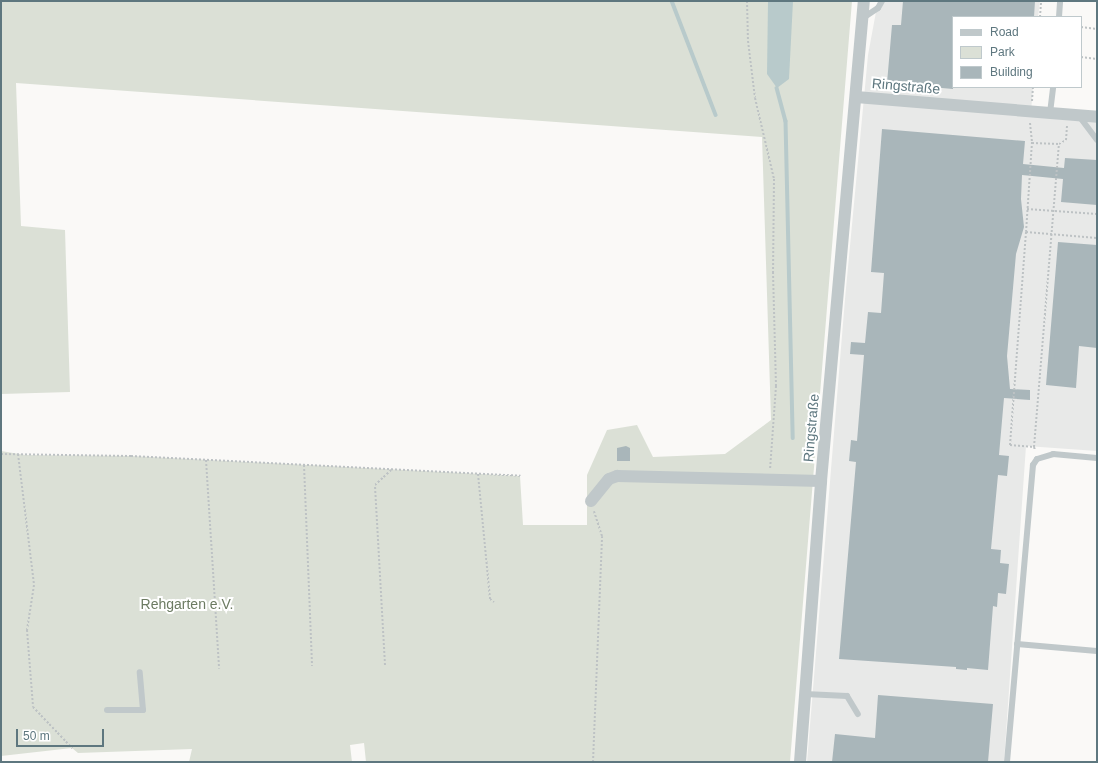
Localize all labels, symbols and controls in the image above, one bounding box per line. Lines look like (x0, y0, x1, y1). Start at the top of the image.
legend (952, 16, 1082, 88)
text: Road (990, 25, 1019, 39)
text: Park (990, 45, 1015, 59)
text: Building (990, 65, 1033, 79)
street label: Ringstraße (871, 75, 941, 97)
street label: Ringstraße (800, 393, 822, 463)
park label: Rehgarten e.V. (141, 596, 233, 612)
scale bar (18, 721, 106, 747)
text: 50 m (23, 729, 50, 743)

